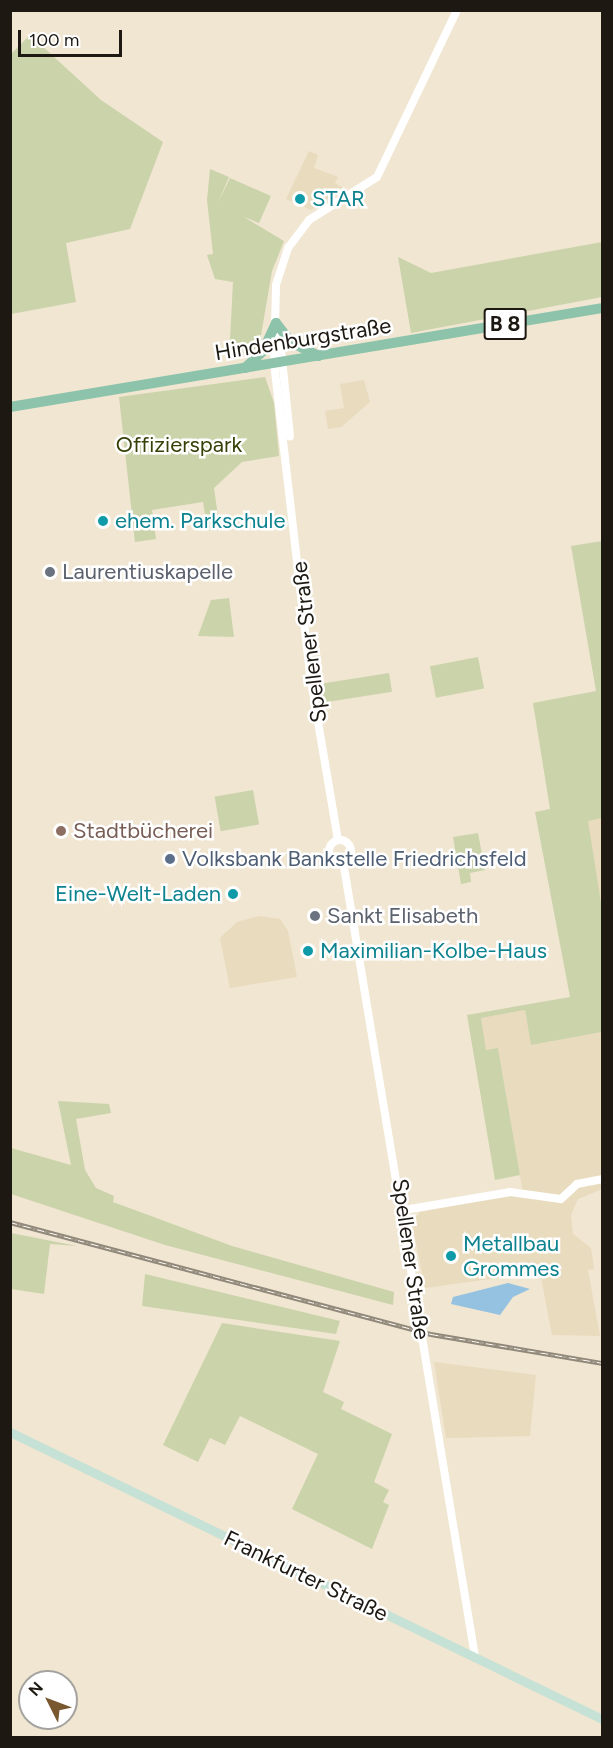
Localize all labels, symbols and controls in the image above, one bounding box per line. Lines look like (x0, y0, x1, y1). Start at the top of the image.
scale bar (21, 18, 124, 56)
text: 100 m (29, 29, 79, 51)
place label: STAR (312, 186, 365, 212)
marker: STAR (293, 192, 307, 206)
road number: B 8 (482, 306, 528, 342)
street label: Hindenburgstraße (213, 312, 393, 366)
park label: Offizierspark (116, 432, 242, 458)
place label: ehem. Parkschule (115, 508, 285, 534)
marker: ehem. Parkschule (96, 514, 110, 528)
place label: Laurentiuskapelle (62, 559, 233, 585)
street label: Spellener Straße (286, 560, 332, 724)
marker: Laurentiuskapelle (43, 565, 57, 579)
place label: Stadtbücherei (73, 818, 213, 844)
marker: Stadtbücherei (54, 824, 68, 838)
place label: Volksbank Bankstelle Friedrichsfeld (182, 846, 527, 872)
marker: Volksbank Bankstelle Friedrichsfeld (163, 852, 177, 866)
place label: Eine-Welt-Laden (55, 881, 221, 907)
marker: Eine-Welt-Laden (226, 887, 240, 901)
place label: Sankt Elisabeth (327, 903, 478, 929)
marker: Sankt Elisabeth (308, 909, 322, 923)
place label: Maximilian-Kolbe-Haus (320, 938, 547, 964)
marker: Maximilian-Kolbe-Haus (301, 944, 315, 958)
street label: Spellener Straße (387, 1177, 435, 1341)
place label: Metallbau Grommes (463, 1230, 560, 1282)
marker: Metallbau Grommes (444, 1249, 458, 1263)
street label: Frankfurter Straße (220, 1525, 392, 1627)
north arrow (18, 1670, 78, 1730)
text: N (25, 1678, 47, 1700)

